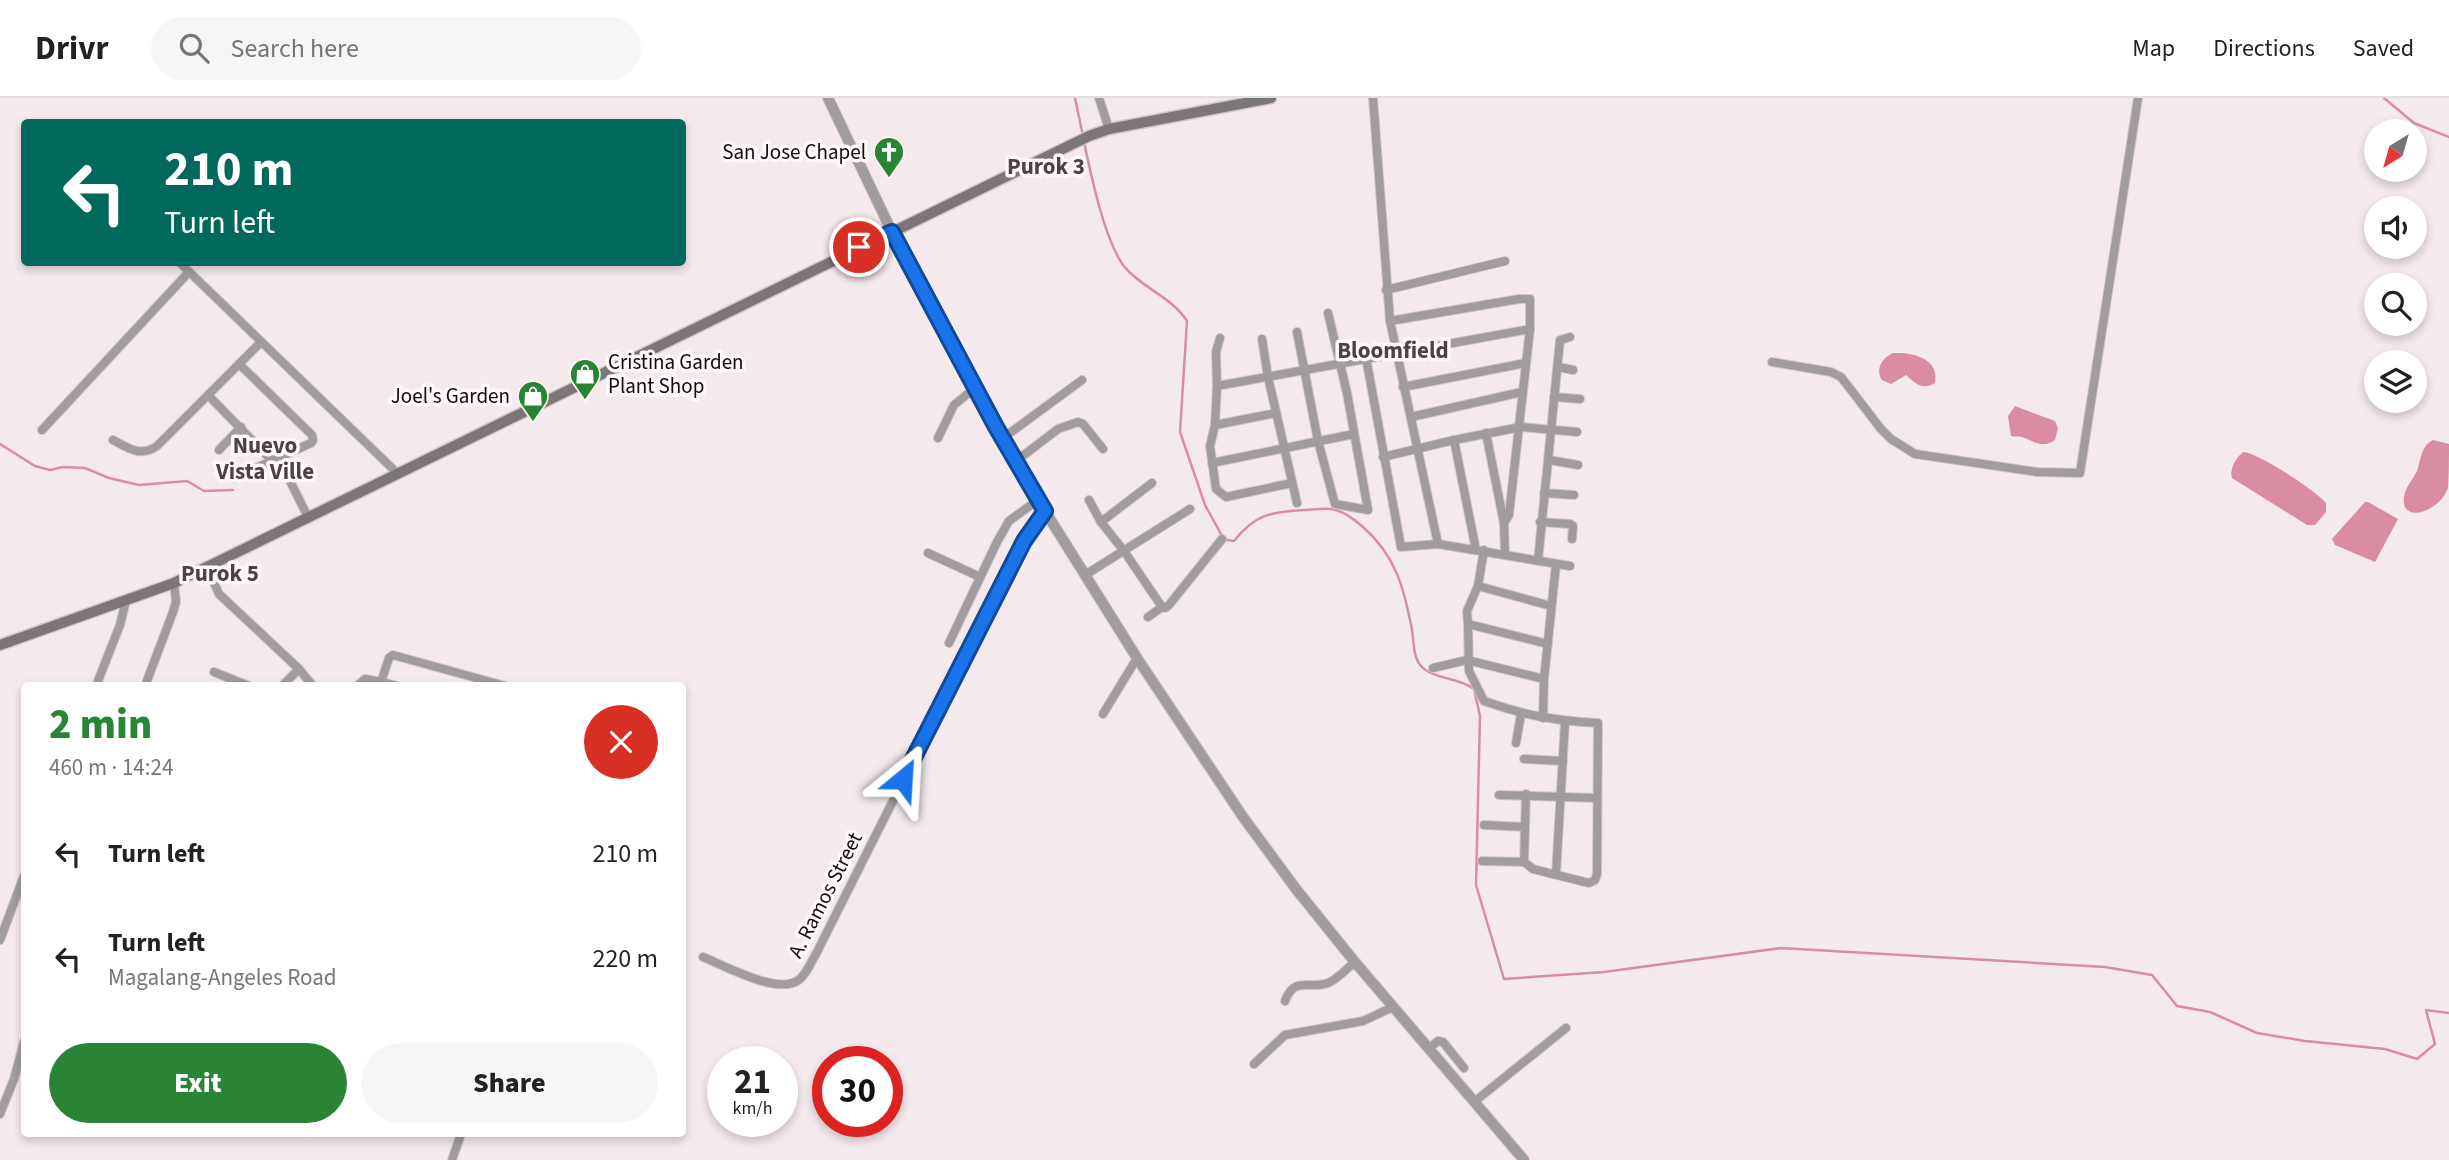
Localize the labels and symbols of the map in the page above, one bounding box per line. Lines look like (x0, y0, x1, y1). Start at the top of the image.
north arrow (2364, 119, 2427, 182)
church icon: San Jose Chapel (872, 135, 906, 179)
place label: San Jose Chapel (722, 137, 866, 167)
district label: Purok 3 (1007, 150, 1085, 183)
pin (829, 217, 889, 277)
district label: Bloomfield (1337, 334, 1449, 367)
place label: Cristina Garden Plant Shop (608, 347, 744, 401)
shop icon: Cristina Garden Plant Shop (568, 357, 602, 401)
shop icon: Joel's Garden (516, 379, 550, 423)
place label: Joel's Garden (391, 381, 510, 411)
district label: Nuevo Vista Ville (215, 429, 314, 488)
district label: Purok 5 (181, 557, 259, 590)
position arrow (866, 742, 940, 816)
street label: A. Ramos Street (780, 827, 870, 963)
speed limit sign: 30 (812, 1046, 903, 1137)

